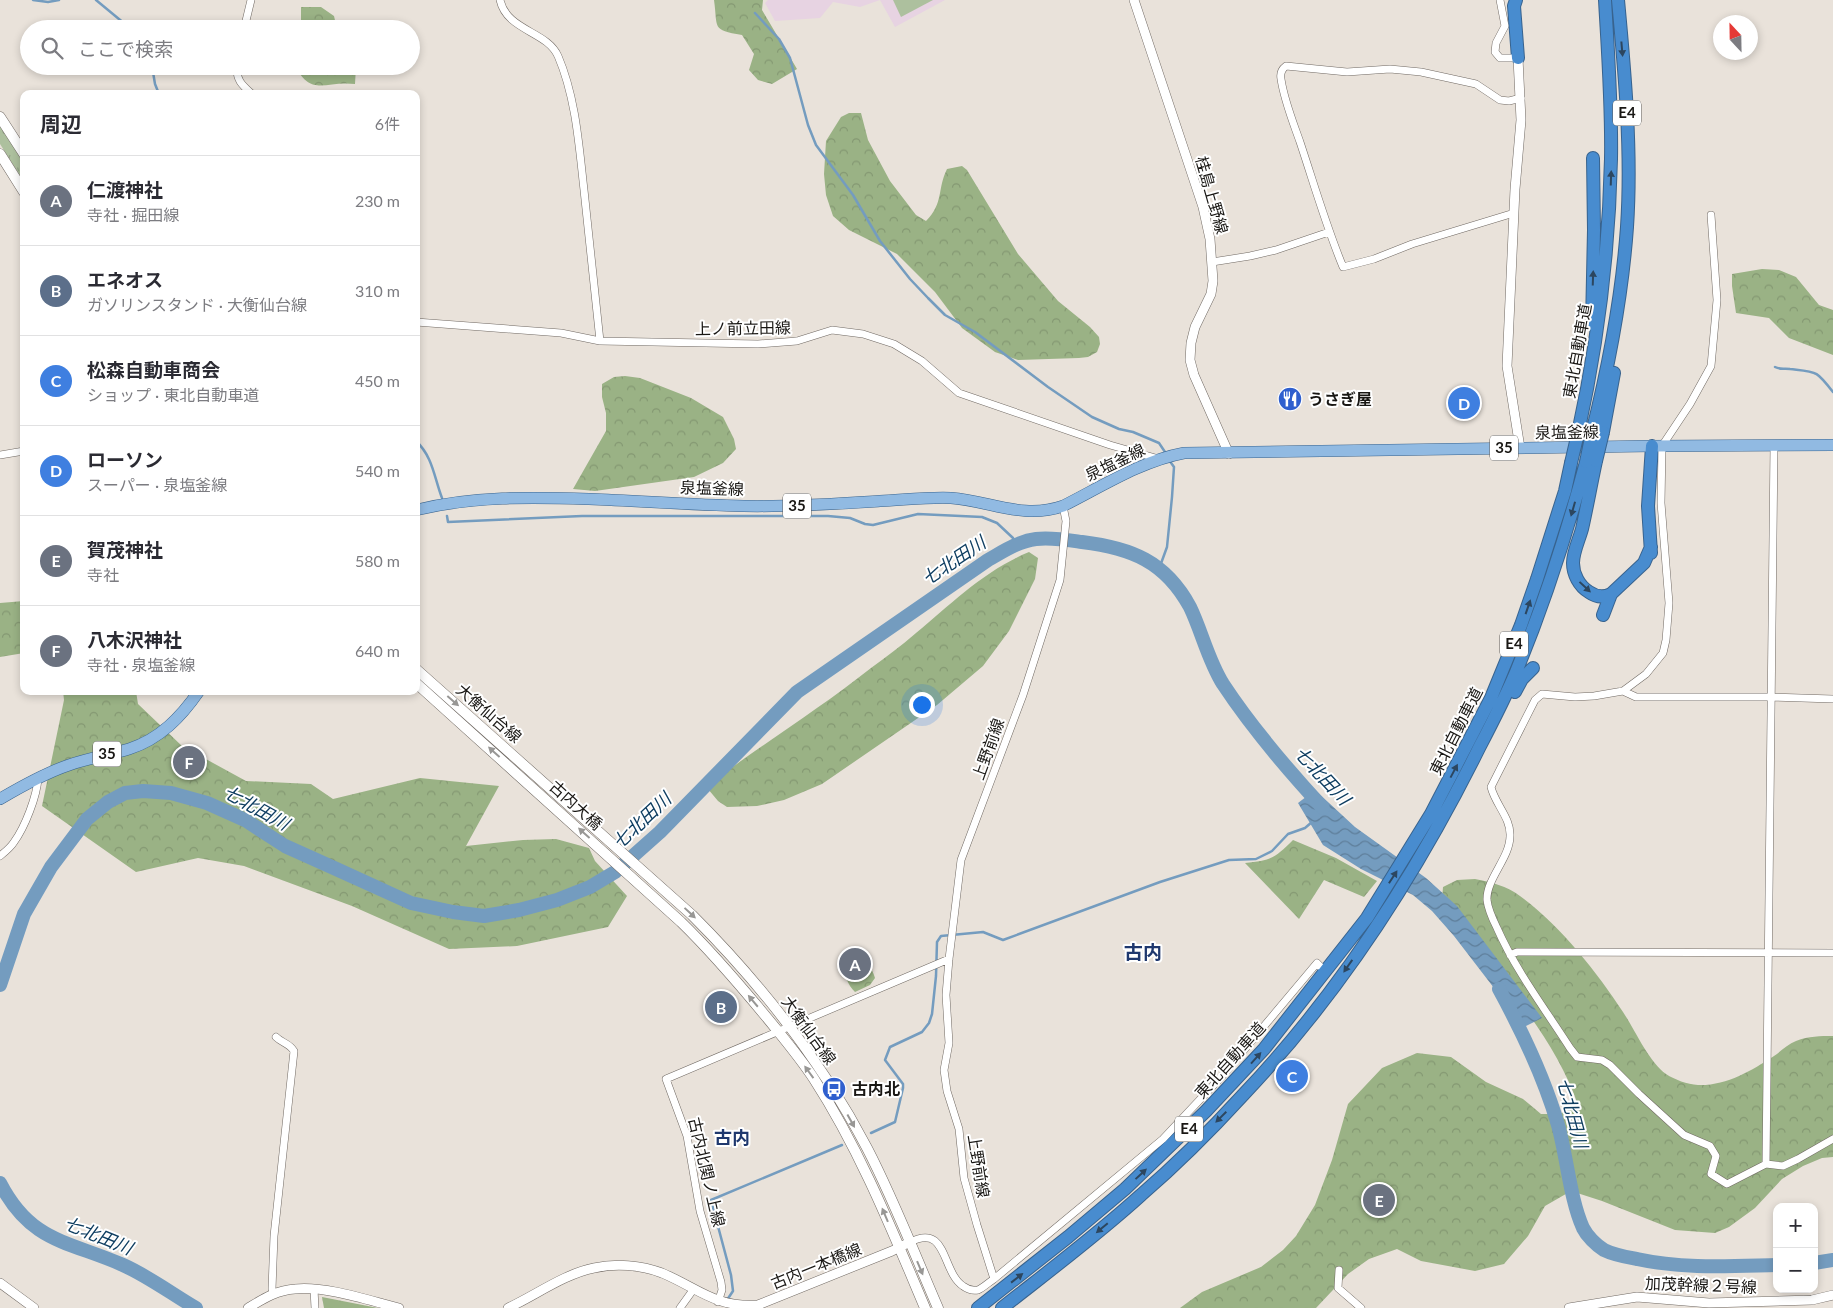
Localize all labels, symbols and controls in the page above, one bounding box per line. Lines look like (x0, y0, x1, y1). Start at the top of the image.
north arrow (1713, 15, 1758, 60)
search box (20, 20, 420, 75)
icon: search (38, 34, 66, 62)
text: ここで検索 (78, 37, 173, 60)
one-way arrow (1619, 41, 1627, 57)
road number: E4 (1613, 100, 1641, 126)
text: 周辺 (40, 111, 82, 136)
text: 6件 (375, 114, 400, 133)
street label: 桂島上野線 (1192, 154, 1233, 236)
one-way arrow (1607, 169, 1615, 185)
text: 仁渡神社 (87, 178, 163, 201)
text: A (50, 191, 62, 210)
text: 230 m (355, 191, 400, 210)
text: 寺社 · 掘田線 (87, 205, 179, 224)
text: エネオス (87, 268, 163, 291)
one-way arrow (1589, 269, 1597, 285)
text: B (51, 281, 61, 300)
text: 310 m (355, 281, 400, 300)
text: ガソリンスタンド · 大衡仙台線 (87, 295, 307, 314)
street label: 東北自動車道 (1559, 302, 1594, 400)
street label: 上ノ前立田線 (695, 317, 791, 338)
text: 松森自動車商会 (87, 358, 220, 381)
text: C (51, 371, 61, 390)
text: 450 m (355, 371, 400, 390)
pin: D (1448, 384, 1480, 422)
text: ショップ · 東北自動車道 (87, 385, 259, 404)
restaurant icon: うさぎ屋 (1277, 386, 1303, 412)
place label: うさぎ屋 (1308, 389, 1372, 408)
street label: 泉塩釜線 (1535, 421, 1599, 442)
road number: 35 (1490, 436, 1518, 460)
street label: 泉塩釜線 (1082, 439, 1148, 484)
text: ローソン (87, 448, 163, 471)
text: D (50, 461, 62, 480)
text: 540 m (355, 461, 400, 480)
text: スーパー · 泉塩釜線 (87, 475, 227, 494)
street label: 泉塩釜線 (680, 477, 744, 498)
road number: 35 (783, 494, 811, 518)
one-way arrow (1568, 502, 1576, 517)
water label: 七北田川 (917, 530, 991, 589)
text: 賀茂神社 (87, 538, 163, 561)
text: E (51, 551, 61, 570)
text: 580 m (355, 551, 400, 570)
text: 寺社 (87, 565, 119, 584)
one-way arrow (1578, 581, 1590, 593)
one-way arrow (1524, 599, 1532, 614)
text: 八木沢神社 (87, 628, 182, 651)
road number: E4 (1500, 632, 1528, 656)
text: F (51, 641, 61, 660)
text: 640 m (355, 641, 400, 660)
text: 寺社 · 泉塩釜線 (87, 655, 195, 674)
street label: 大衡仙台線 (453, 679, 526, 746)
street label: 東北自動車道 (1425, 684, 1486, 778)
your location (909, 692, 935, 718)
one-way arrow (446, 695, 458, 707)
street label: 上野前線 (968, 716, 1007, 782)
water label: 七北田川 (1290, 741, 1357, 811)
road number: 35 (93, 742, 121, 766)
pin: F (173, 743, 205, 781)
one-way arrow (489, 746, 501, 758)
one-way arrow (1450, 764, 1458, 778)
street label: 古内大橋 (546, 776, 606, 833)
water label: 七北田川 (220, 780, 295, 835)
water label: 七北田川 (607, 786, 677, 853)
one-way arrow (578, 827, 590, 839)
one-way arrow (1388, 870, 1398, 883)
one-way arrow (684, 907, 696, 919)
district label: 古内 (1124, 940, 1162, 963)
pin: A (839, 945, 871, 983)
one-way arrow (1343, 959, 1353, 973)
pin: B (705, 988, 737, 1026)
street label: 大衡仙台線 (778, 992, 841, 1068)
one-way arrow (748, 994, 759, 1007)
street label: 東北自動車道 (1190, 1018, 1269, 1102)
one-way arrow (1250, 1052, 1261, 1065)
pin: C (1276, 1057, 1308, 1095)
one-way arrow (804, 1065, 814, 1079)
water label: 七北田川 (1553, 1075, 1593, 1152)
bus stop icon: 古内北 (821, 1076, 847, 1102)
place label: 古内北 (852, 1079, 900, 1098)
one-way arrow (1216, 1111, 1228, 1123)
one-way arrow (847, 1114, 856, 1127)
street label: 古内北関ノ上線 (686, 1115, 729, 1229)
road number: E4 (1175, 1116, 1203, 1142)
district label: 古内 (714, 1126, 750, 1148)
street label: 上野前線 (965, 1133, 994, 1199)
one-way arrow (1135, 1168, 1147, 1180)
pin: E (1363, 1181, 1395, 1219)
map controls (1773, 1203, 1818, 1293)
button: + (1773, 1203, 1818, 1248)
one-way arrow (881, 1208, 889, 1222)
water label: 七北田川 (61, 1211, 138, 1260)
one-way arrow (1096, 1222, 1109, 1233)
street label: 古内一本橋線 (768, 1239, 864, 1292)
button: − (1773, 1248, 1818, 1293)
one-way arrow (917, 1260, 925, 1275)
one-way arrow (1010, 1272, 1023, 1283)
street label: 加茂幹線２号線 (1645, 1273, 1757, 1296)

